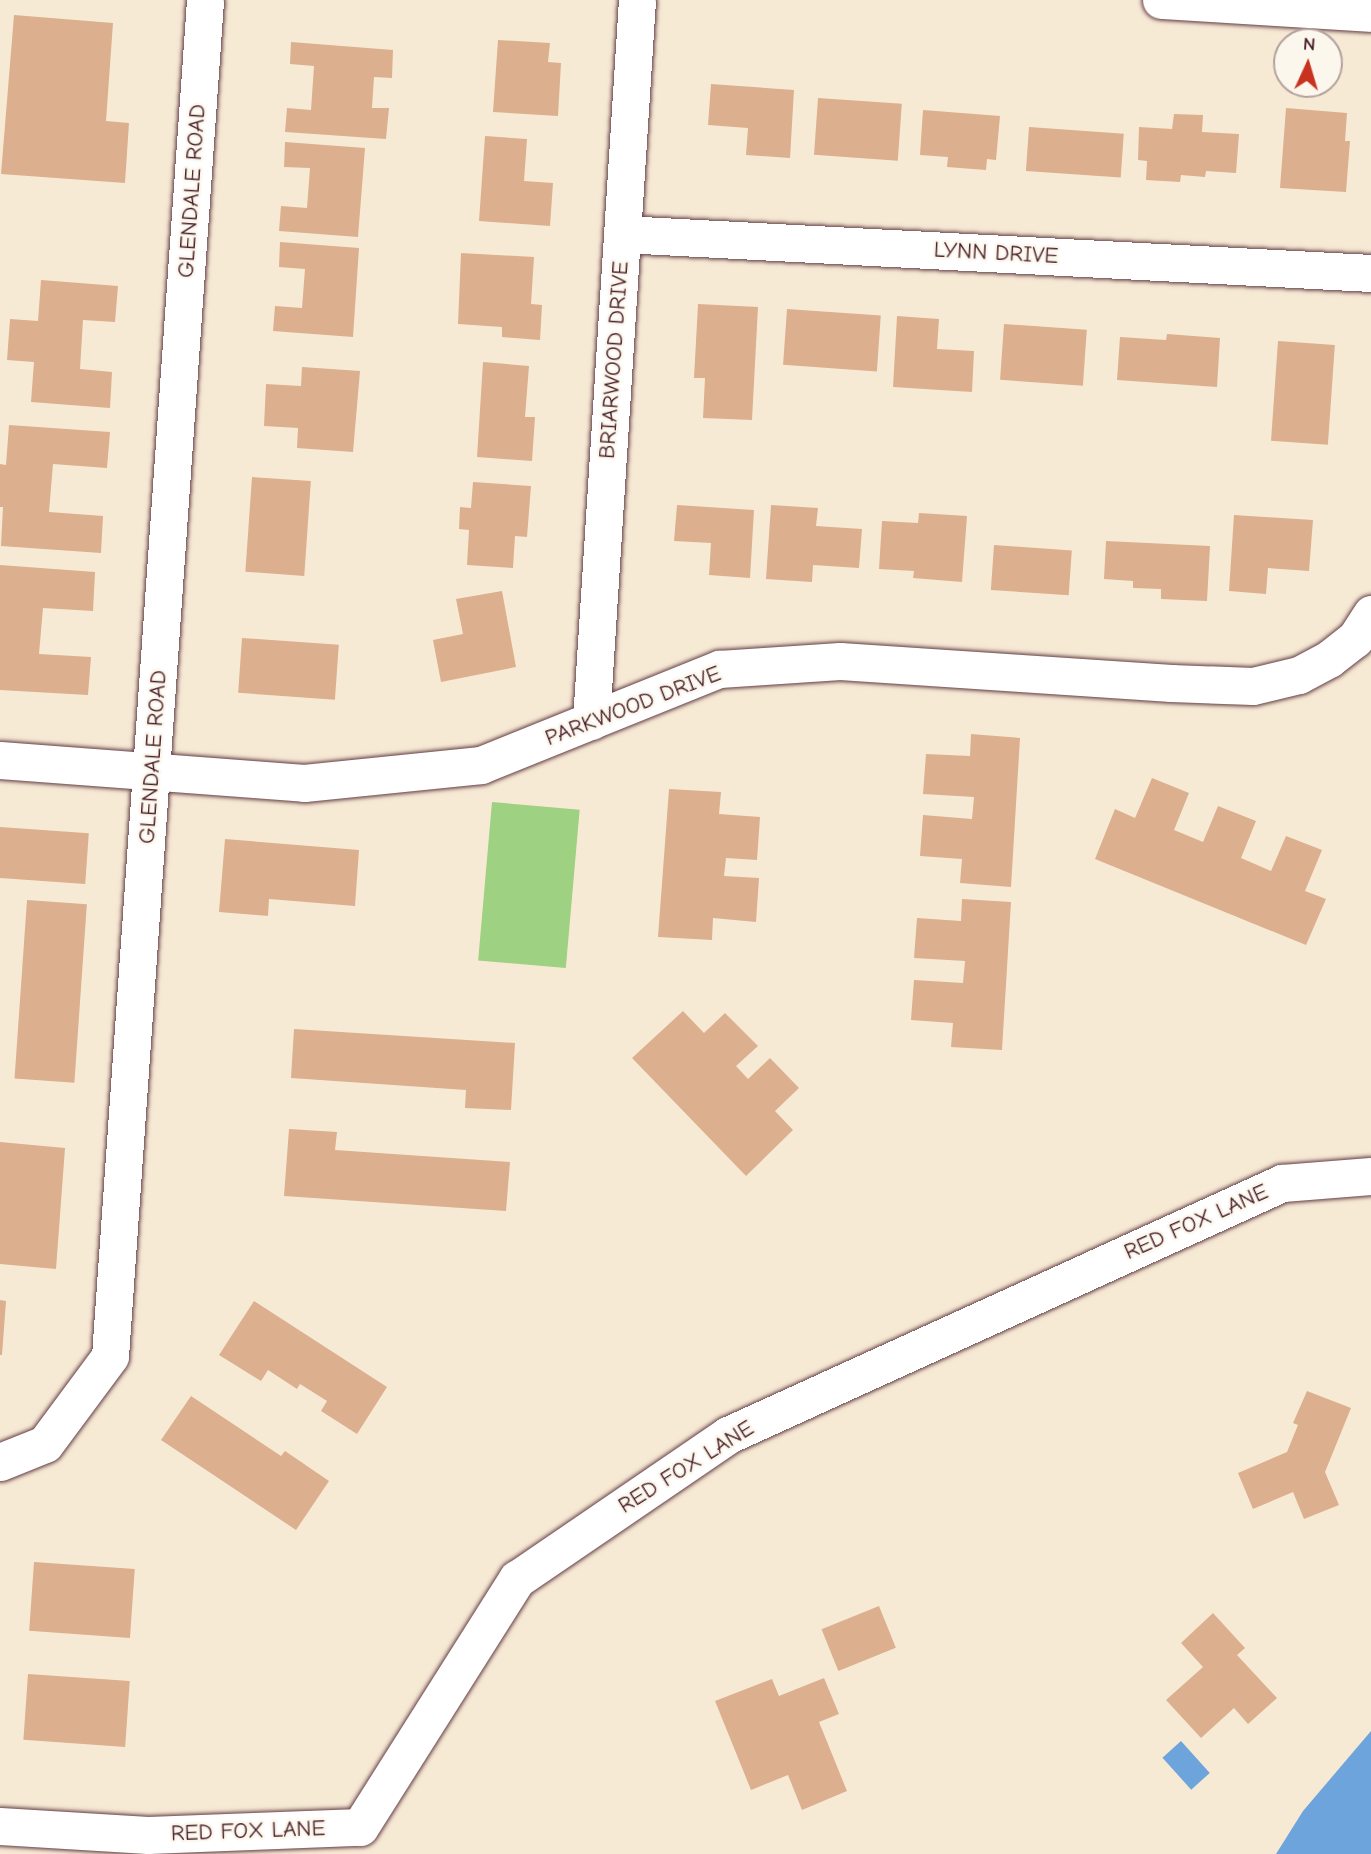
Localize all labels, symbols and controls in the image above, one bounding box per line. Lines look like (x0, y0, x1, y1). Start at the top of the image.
north arrow (1273, 28, 1343, 98)
text: N (1302, 33, 1316, 55)
street label: GLENDALE ROAD (172, 103, 212, 279)
street label: LYNN DRIVE (933, 236, 1059, 270)
street label: BRIARWOOD DRIVE (593, 260, 635, 460)
street label: PARKWOOD DRIVE (541, 660, 725, 752)
street label: GLENDALE ROAD (133, 669, 173, 845)
street label: RED FOX LANE (1120, 1178, 1272, 1266)
street label: RED FOX LANE (613, 1414, 759, 1520)
street label: RED FOX LANE (170, 1815, 326, 1847)

